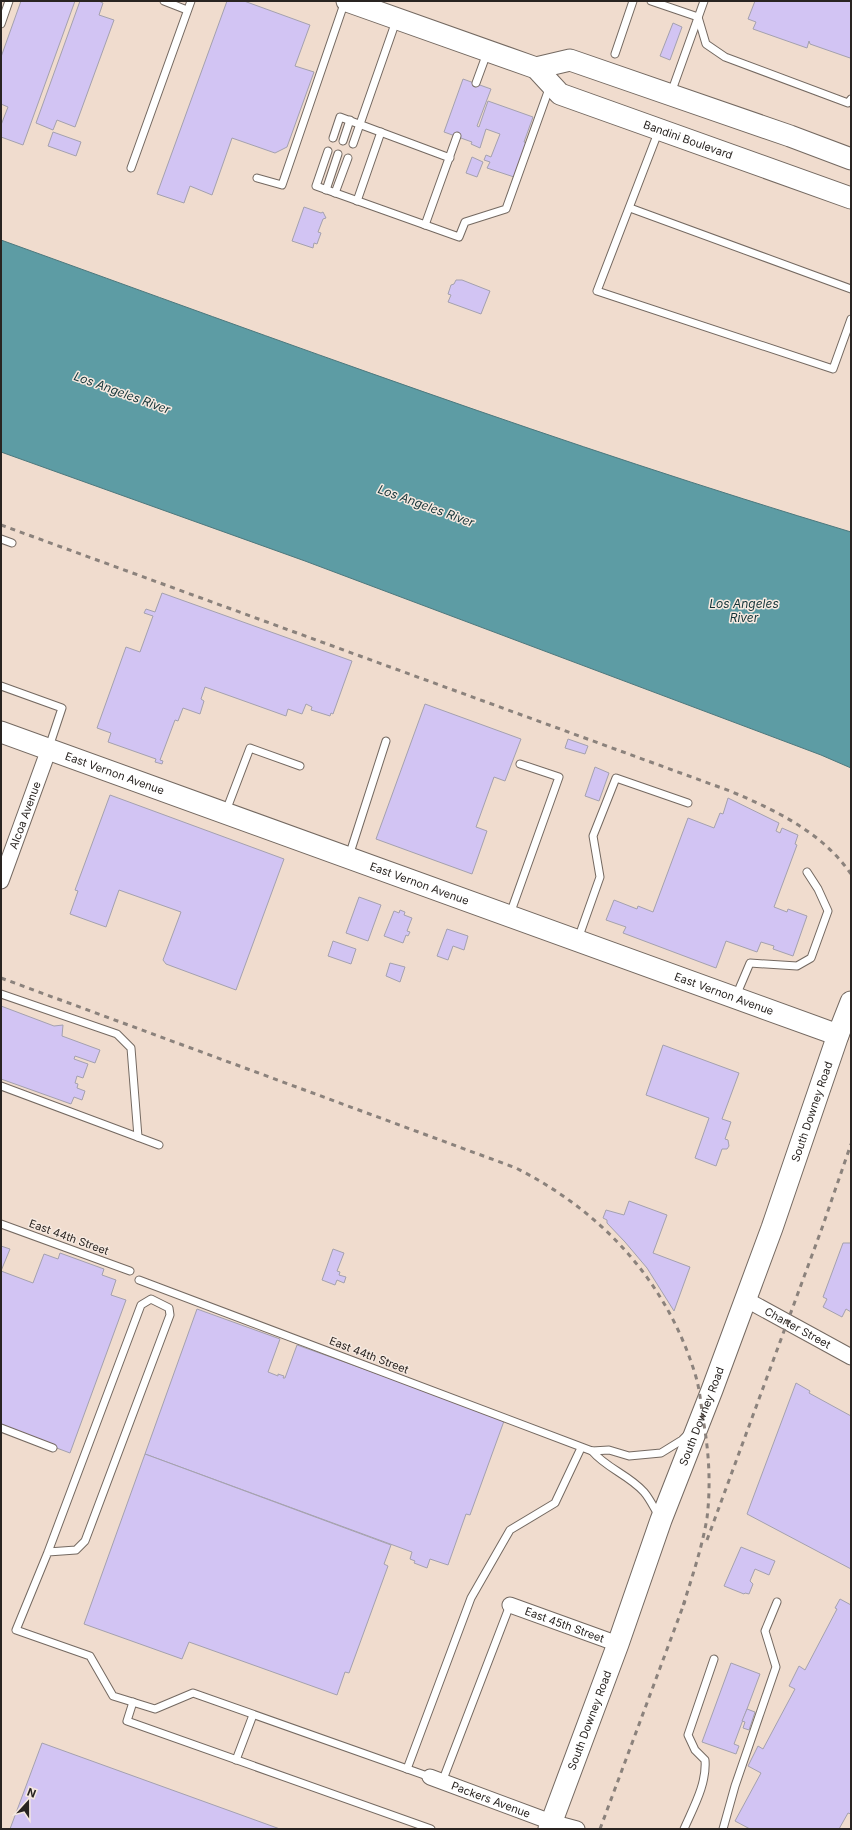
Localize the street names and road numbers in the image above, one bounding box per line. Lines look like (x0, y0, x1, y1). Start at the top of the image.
street label: Bandini Boulevard (642, 117, 735, 162)
street label: East Vernon Avenue (63, 749, 166, 798)
street label: Alcoa Avenue (6, 779, 44, 851)
street label: East Vernon Avenue (368, 859, 471, 908)
street label: East Vernon Avenue (673, 969, 776, 1018)
street label: South Downey Road (788, 1060, 835, 1164)
street label: East 44th Street (27, 1216, 111, 1258)
street label: Charter Street (762, 1304, 834, 1352)
street label: East 44th Street (327, 1333, 411, 1377)
street label: South Downey Road (676, 1365, 727, 1468)
street label: East 45th Street (523, 1604, 607, 1646)
street label: South Downey Road (565, 1669, 614, 1772)
street label: Packers Avenue (449, 1779, 532, 1821)

